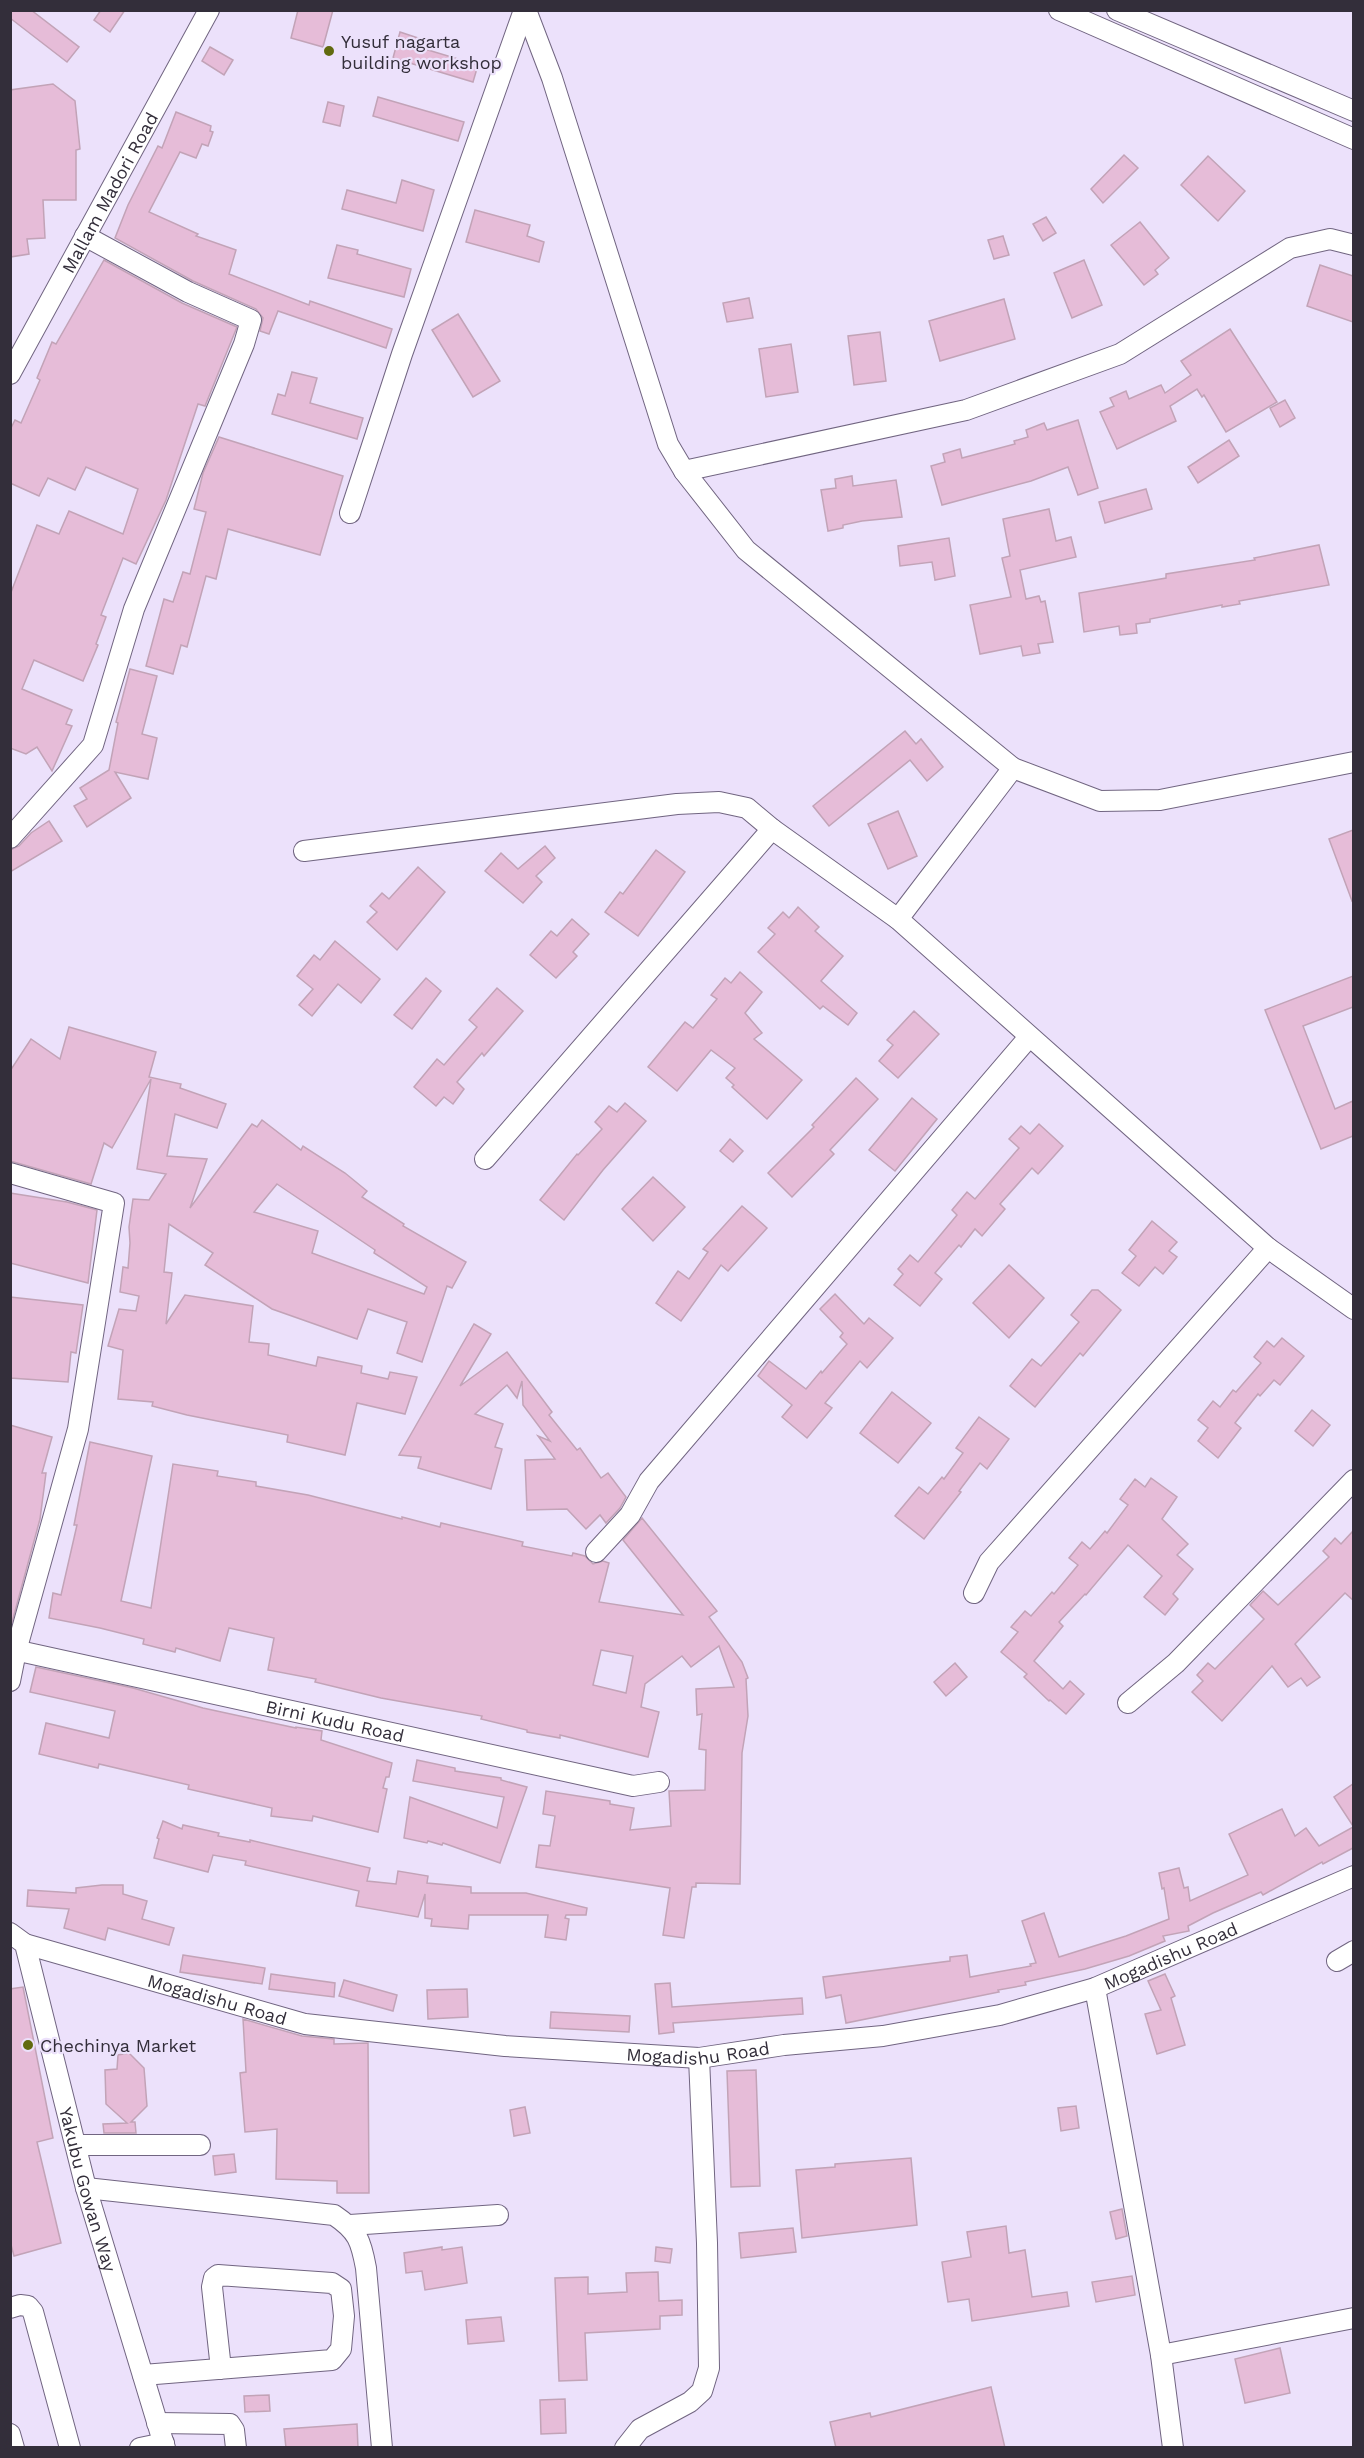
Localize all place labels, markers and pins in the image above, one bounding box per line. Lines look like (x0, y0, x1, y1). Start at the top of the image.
place label: Yusuf nagarta building workshop (341, 31, 502, 73)
marker: Yusuf nagarta building workshop (322, 44, 336, 58)
place label: Chechinya Market (40, 2035, 197, 2056)
marker: Chechinya Market (21, 2038, 35, 2052)

